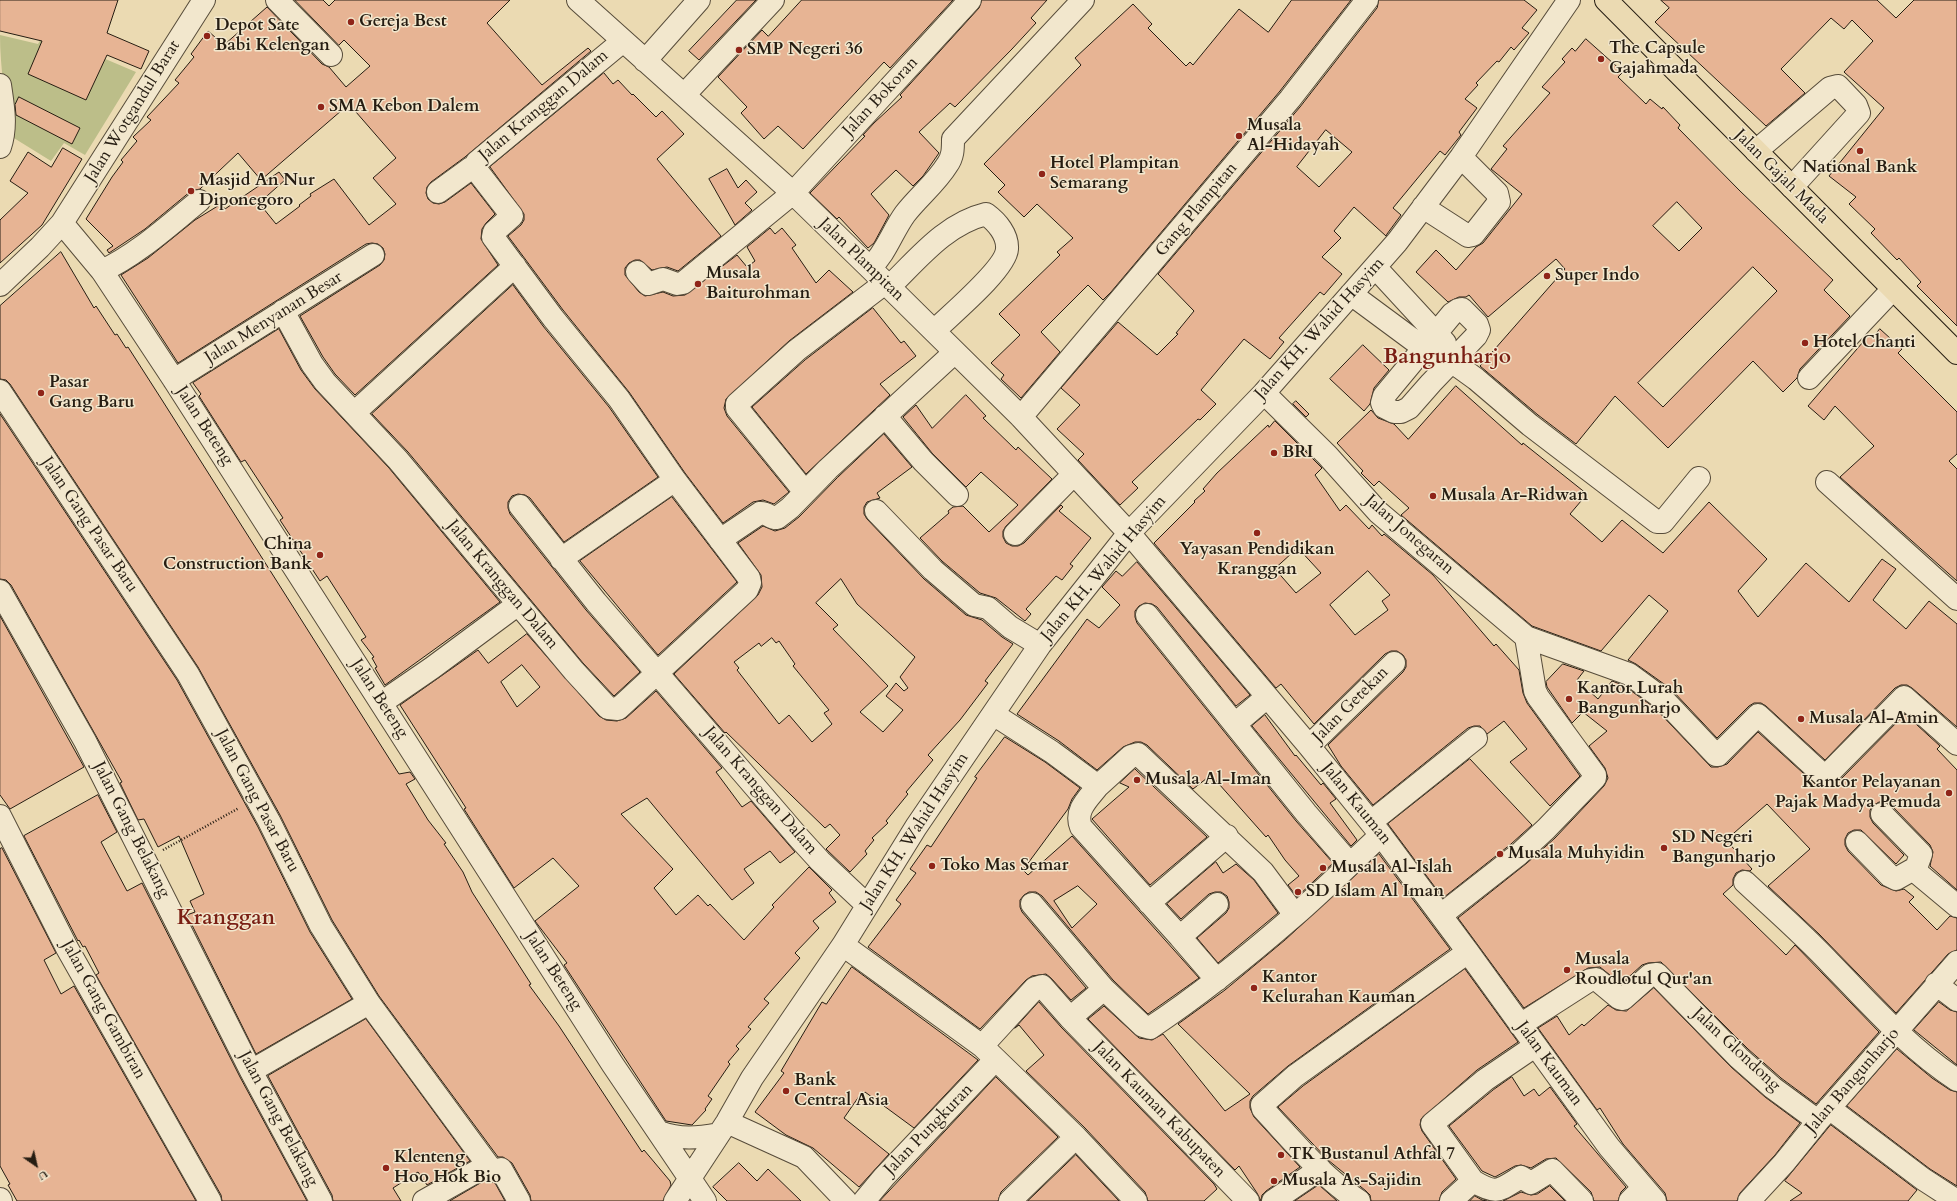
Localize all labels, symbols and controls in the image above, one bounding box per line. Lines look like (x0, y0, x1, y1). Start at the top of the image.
place label: Gereja Best (359, 12, 447, 32)
place label: Depot Sate Babi Kelengan (215, 16, 330, 56)
marker: Gereja Best (346, 17, 356, 27)
marker: Depot Sate Babi Kelengan (202, 31, 212, 41)
street label: Jalan Wotgandul Barat (81, 37, 185, 187)
place label: The Capsule Gajahmada (1609, 39, 1706, 79)
place label: SMP Negeri 36 (747, 40, 863, 60)
marker: SMP Negeri 36 (734, 45, 744, 55)
street label: Jalan Kranggan Dalam (475, 46, 613, 166)
street label: Jalan Bokoran (839, 53, 923, 141)
marker: The Capsule Gajahmada (1596, 54, 1606, 64)
place label: SMA Kebon Dalem (329, 97, 479, 117)
marker: SMA Kebon Dalem (316, 102, 326, 112)
place label: Musala Al-Hidayah (1247, 116, 1340, 156)
street label: Jalan Gajah Mada (1729, 125, 1833, 229)
marker: Musala Al-Hidayah (1234, 131, 1244, 141)
marker: National Bank (1855, 146, 1865, 156)
place label: Hotel Plampitan Semarang (1050, 154, 1179, 194)
place label: National Bank (1803, 158, 1917, 178)
street label: Gang Plampitan (1152, 159, 1242, 261)
marker: Hotel Plampitan Semarang (1037, 169, 1047, 179)
place label: Masjid An Nur Diponegoro (199, 171, 315, 211)
marker: Masjid An Nur Diponegoro (186, 186, 196, 196)
street label: Jalan Plampitan (814, 214, 908, 306)
street label: Jalan KH. Wahid Hasyim (1251, 254, 1389, 404)
place label: Musala Baiturohman (706, 264, 810, 304)
place label: Super Indo (1555, 266, 1639, 286)
street label: Jalan Menyanan Besar (201, 267, 347, 369)
marker: Super Indo (1542, 271, 1552, 281)
marker: Musala Baiturohman (693, 279, 703, 289)
place label: Hotel Chanti (1813, 333, 1916, 353)
marker: Hotel Chanti (1800, 338, 1810, 348)
district label: Bangunharjo (1383, 345, 1511, 371)
place label: Pasar Gang Baru (49, 373, 134, 413)
street label: Jalan Beteng (171, 382, 237, 470)
marker: Pasar Gang Baru (36, 388, 46, 398)
place label: BRI (1282, 443, 1313, 463)
marker: BRI (1269, 448, 1279, 458)
street label: Jalan Gang Pasar Baru (36, 453, 142, 597)
place label: Musala Ar-Ridwan (1441, 486, 1588, 506)
street label: Jalan Jonegaran (1360, 491, 1458, 579)
marker: Musala Ar-Ridwan (1428, 491, 1438, 501)
street label: Jalan KH. Wahid Hasyim (1037, 492, 1171, 646)
street label: Jalan Kranggan Dalam (442, 516, 562, 654)
marker: Yayasan Pendidikan Kranggan (1252, 528, 1262, 538)
place label: China Construction Bank (163, 535, 312, 575)
place label: Yayasan Pendidikan Kranggan (1179, 540, 1335, 580)
marker: China Construction Bank (315, 550, 325, 560)
street label: Jalan Beteng (346, 655, 412, 743)
street label: Jalan Getekan (1309, 663, 1393, 747)
place label: Kantor Lurah Bangunharjo (1577, 679, 1683, 719)
marker: Kantor Lurah Bangunharjo (1564, 694, 1574, 704)
place label: Musala Al-Amin (1809, 709, 1939, 729)
marker: Musala Al-Amin (1796, 714, 1806, 724)
street label: Jalan Kranggan Dalam (699, 723, 821, 859)
street label: Jalan Gang Pasar Baru (211, 726, 303, 876)
street label: Jalan KH. Wahid Hasyim (856, 749, 974, 915)
street label: Jalan Gang Belakang (88, 758, 174, 902)
street label: Jalan Kauman (1317, 759, 1395, 849)
place label: Musala Al-Iman (1145, 770, 1272, 790)
place label: Kantor Pelayanan Pajak Madya Pemuda (1775, 773, 1941, 813)
marker: Musala Al-Iman (1132, 775, 1142, 785)
marker: Kantor Pelayanan Pajak Madya Pemuda (1944, 788, 1954, 798)
place label: SD Negeri Bangunharjo (1672, 828, 1776, 868)
marker: SD Negeri Bangunharjo (1659, 843, 1669, 853)
place label: Musala Muhyidin (1508, 844, 1645, 864)
marker: Musala Muhyidin (1495, 849, 1505, 859)
place label: Toko Mas Semar (940, 856, 1069, 876)
place label: Musala Al-Islah (1331, 858, 1452, 878)
marker: Toko Mas Semar (927, 861, 937, 871)
marker: Musala Al-Islah (1318, 863, 1328, 873)
place label: SD Islam Al Iman (1306, 882, 1444, 902)
marker: SD Islam Al Iman (1293, 887, 1303, 897)
district label: Kranggan (177, 906, 275, 932)
street label: Jalan Beteng (520, 927, 586, 1015)
street label: Jalan Gang Gambiran (56, 937, 150, 1083)
place label: Musala Roudlotul Qur'an (1575, 950, 1712, 990)
marker: Musala Roudlotul Qur'an (1562, 965, 1572, 975)
place label: Kantor Kelurahan Kauman (1262, 968, 1416, 1008)
marker: Kantor Kelurahan Kauman (1249, 983, 1259, 993)
street label: Jalan Glondong (1688, 1004, 1784, 1096)
street label: Jalan Kauman (1511, 1018, 1587, 1110)
street label: Jalan Bangunharjo (1802, 1024, 1904, 1138)
street label: Jalan Kauman Kabupaten (1088, 1038, 1230, 1182)
street label: Jalan Gang Belakang (234, 1048, 322, 1190)
place label: Bank Central Asia (794, 1071, 889, 1111)
street label: Jalan Pungkuran (880, 1080, 978, 1180)
marker: Bank Central Asia (781, 1086, 791, 1096)
north arrow (16, 1145, 56, 1185)
place label: TK Bustanul Athfal 7 (1289, 1145, 1455, 1165)
place label: Klenteng Hoo Hok Bio (394, 1148, 501, 1188)
marker: TK Bustanul Athfal 7 (1276, 1150, 1286, 1160)
marker: Klenteng Hoo Hok Bio (381, 1163, 391, 1173)
text: U (35, 1167, 51, 1184)
place label: Musala As-Sajidin (1282, 1171, 1422, 1191)
marker: Musala As-Sajidin (1269, 1176, 1279, 1186)

